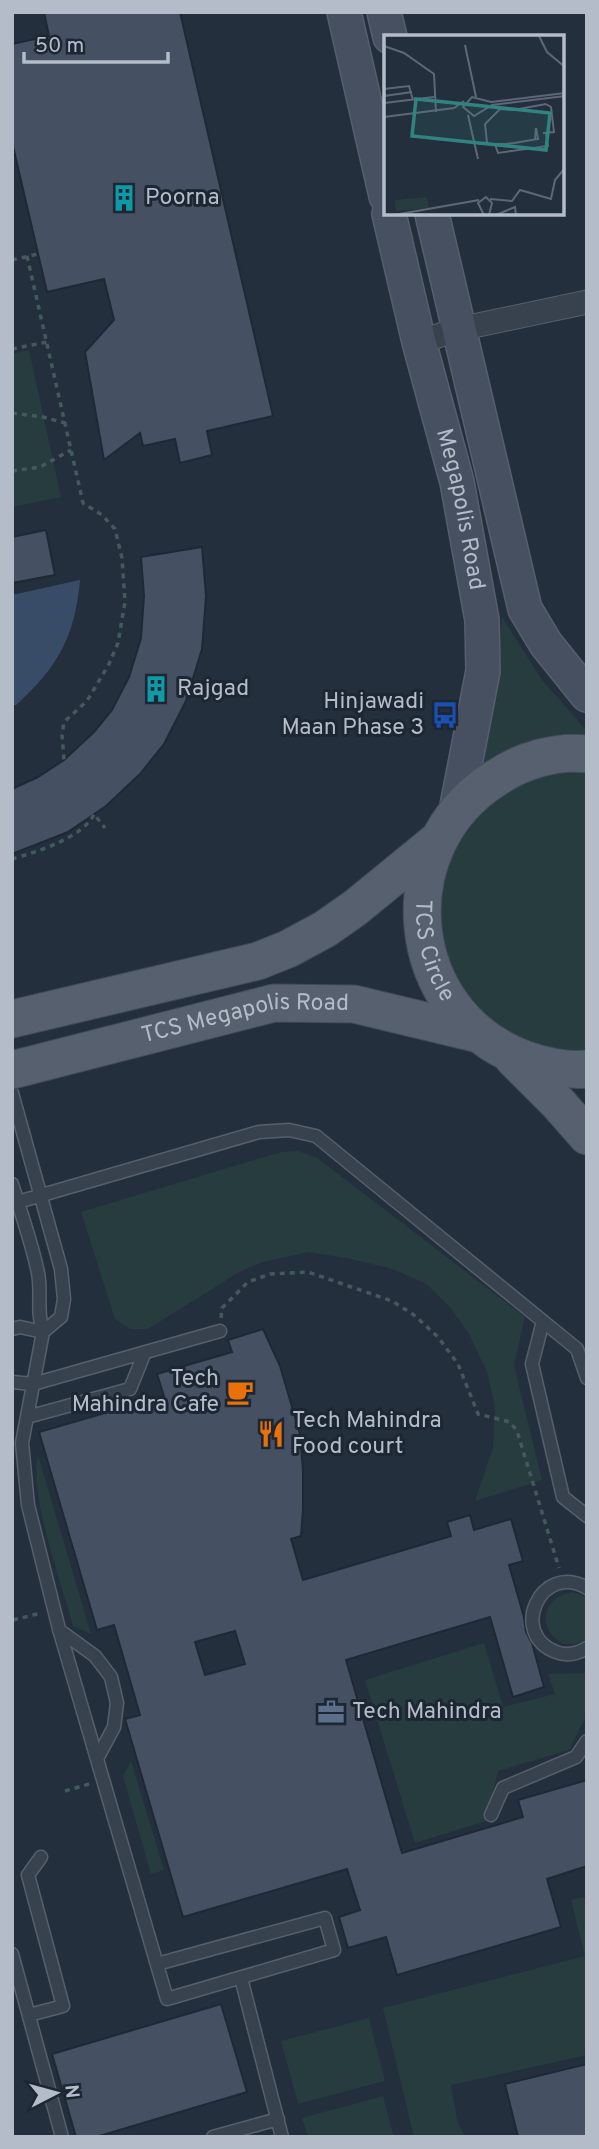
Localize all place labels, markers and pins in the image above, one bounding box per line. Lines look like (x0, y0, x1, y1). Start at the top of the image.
building icon: Poorna (109, 183, 139, 213)
place label: Poorna (145, 184, 219, 213)
building icon: Rajgad (141, 674, 171, 704)
place label: Rajgad (177, 675, 249, 704)
place label: Hinjawadi Maan Phase 3 (281, 688, 424, 743)
bus stop icon: Hinjawadi Maan Phase 3 (430, 700, 460, 730)
place label: Tech Mahindra Cafe (72, 1365, 219, 1420)
cafe icon: Tech Mahindra Cafe (225, 1377, 255, 1407)
place label: Tech Mahindra Food court (292, 1407, 441, 1462)
restaurant icon: Tech Mahindra Food court (256, 1419, 286, 1449)
office icon: Tech Mahindra (316, 1697, 346, 1727)
place label: Tech Mahindra (352, 1698, 501, 1727)

